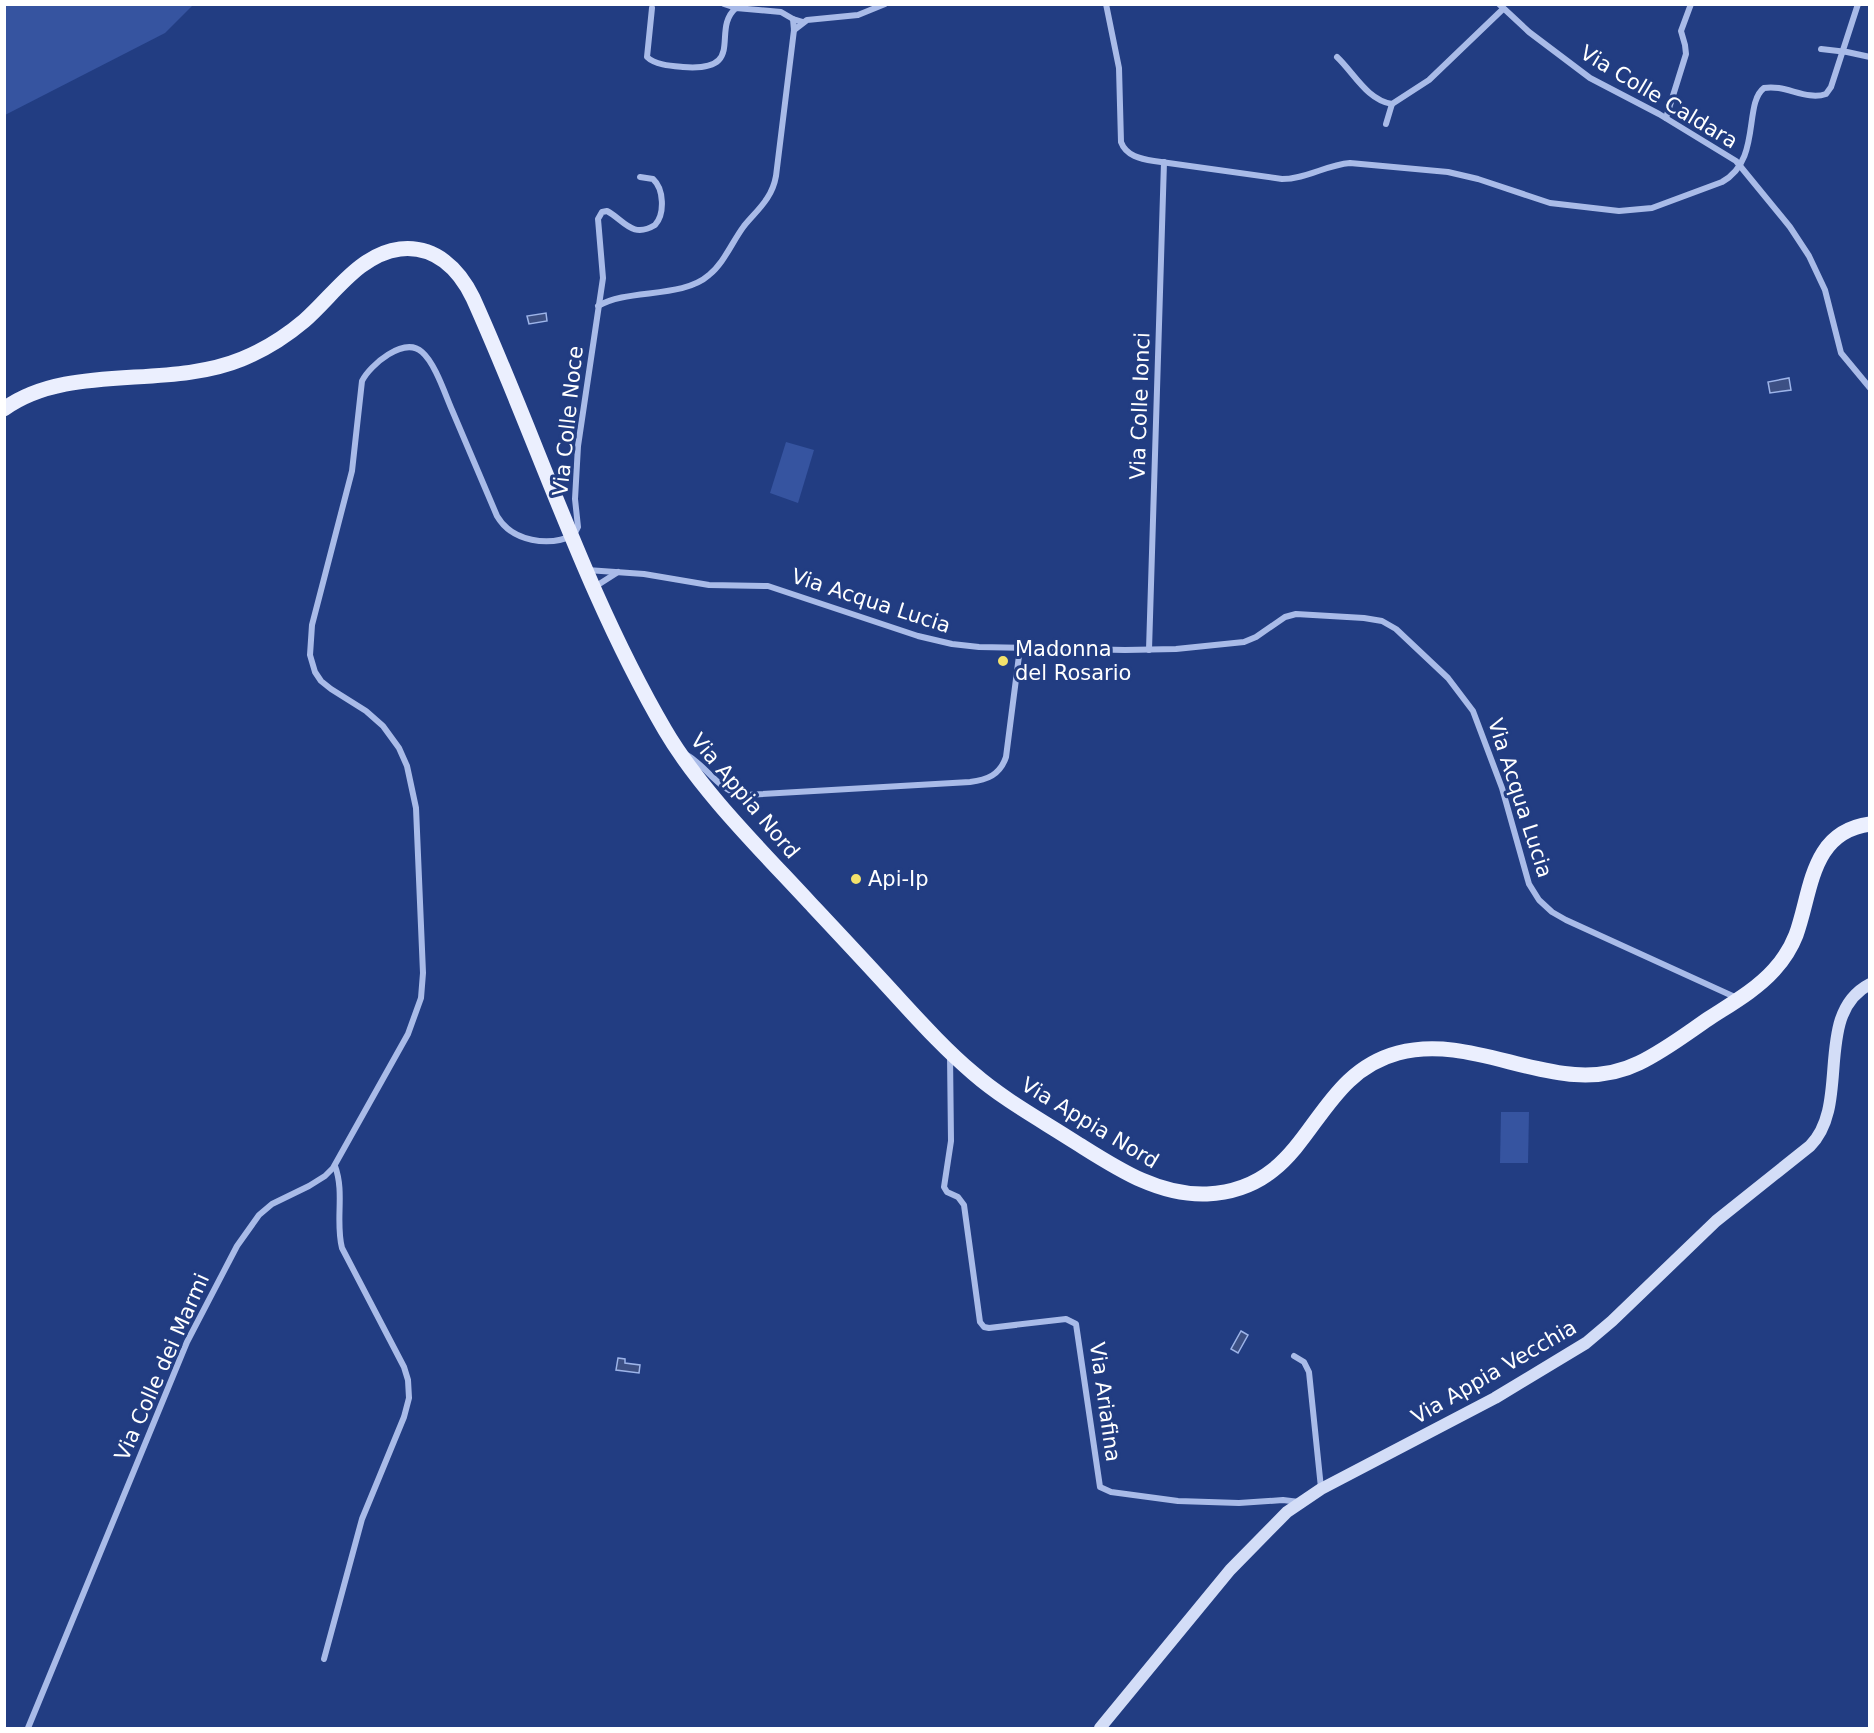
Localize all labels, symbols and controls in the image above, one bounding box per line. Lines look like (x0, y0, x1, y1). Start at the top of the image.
street label: Via Colle Caldara (1576, 41, 1742, 153)
street label: Via Colle Ionci (1125, 332, 1155, 480)
street label: Via Colle Noce (548, 345, 588, 497)
street label: Via Acqua Lucia (788, 564, 954, 638)
place label: Madonna del Rosario (1015, 637, 1131, 685)
marker: Madonna del Rosario (996, 654, 1010, 668)
street label: Via Acqua Lucia (1483, 715, 1557, 881)
street label: Via Appia Nord (686, 729, 804, 863)
place label: Api-Ip (868, 867, 929, 891)
marker: Api-Ip (849, 872, 863, 886)
street label: Via Appia Nord (1017, 1073, 1163, 1173)
street label: Via Colle dei Marmi (110, 1270, 214, 1464)
street label: Via Appia Vecchia (1407, 1315, 1581, 1429)
street label: Via Ariafina (1085, 1341, 1125, 1463)

